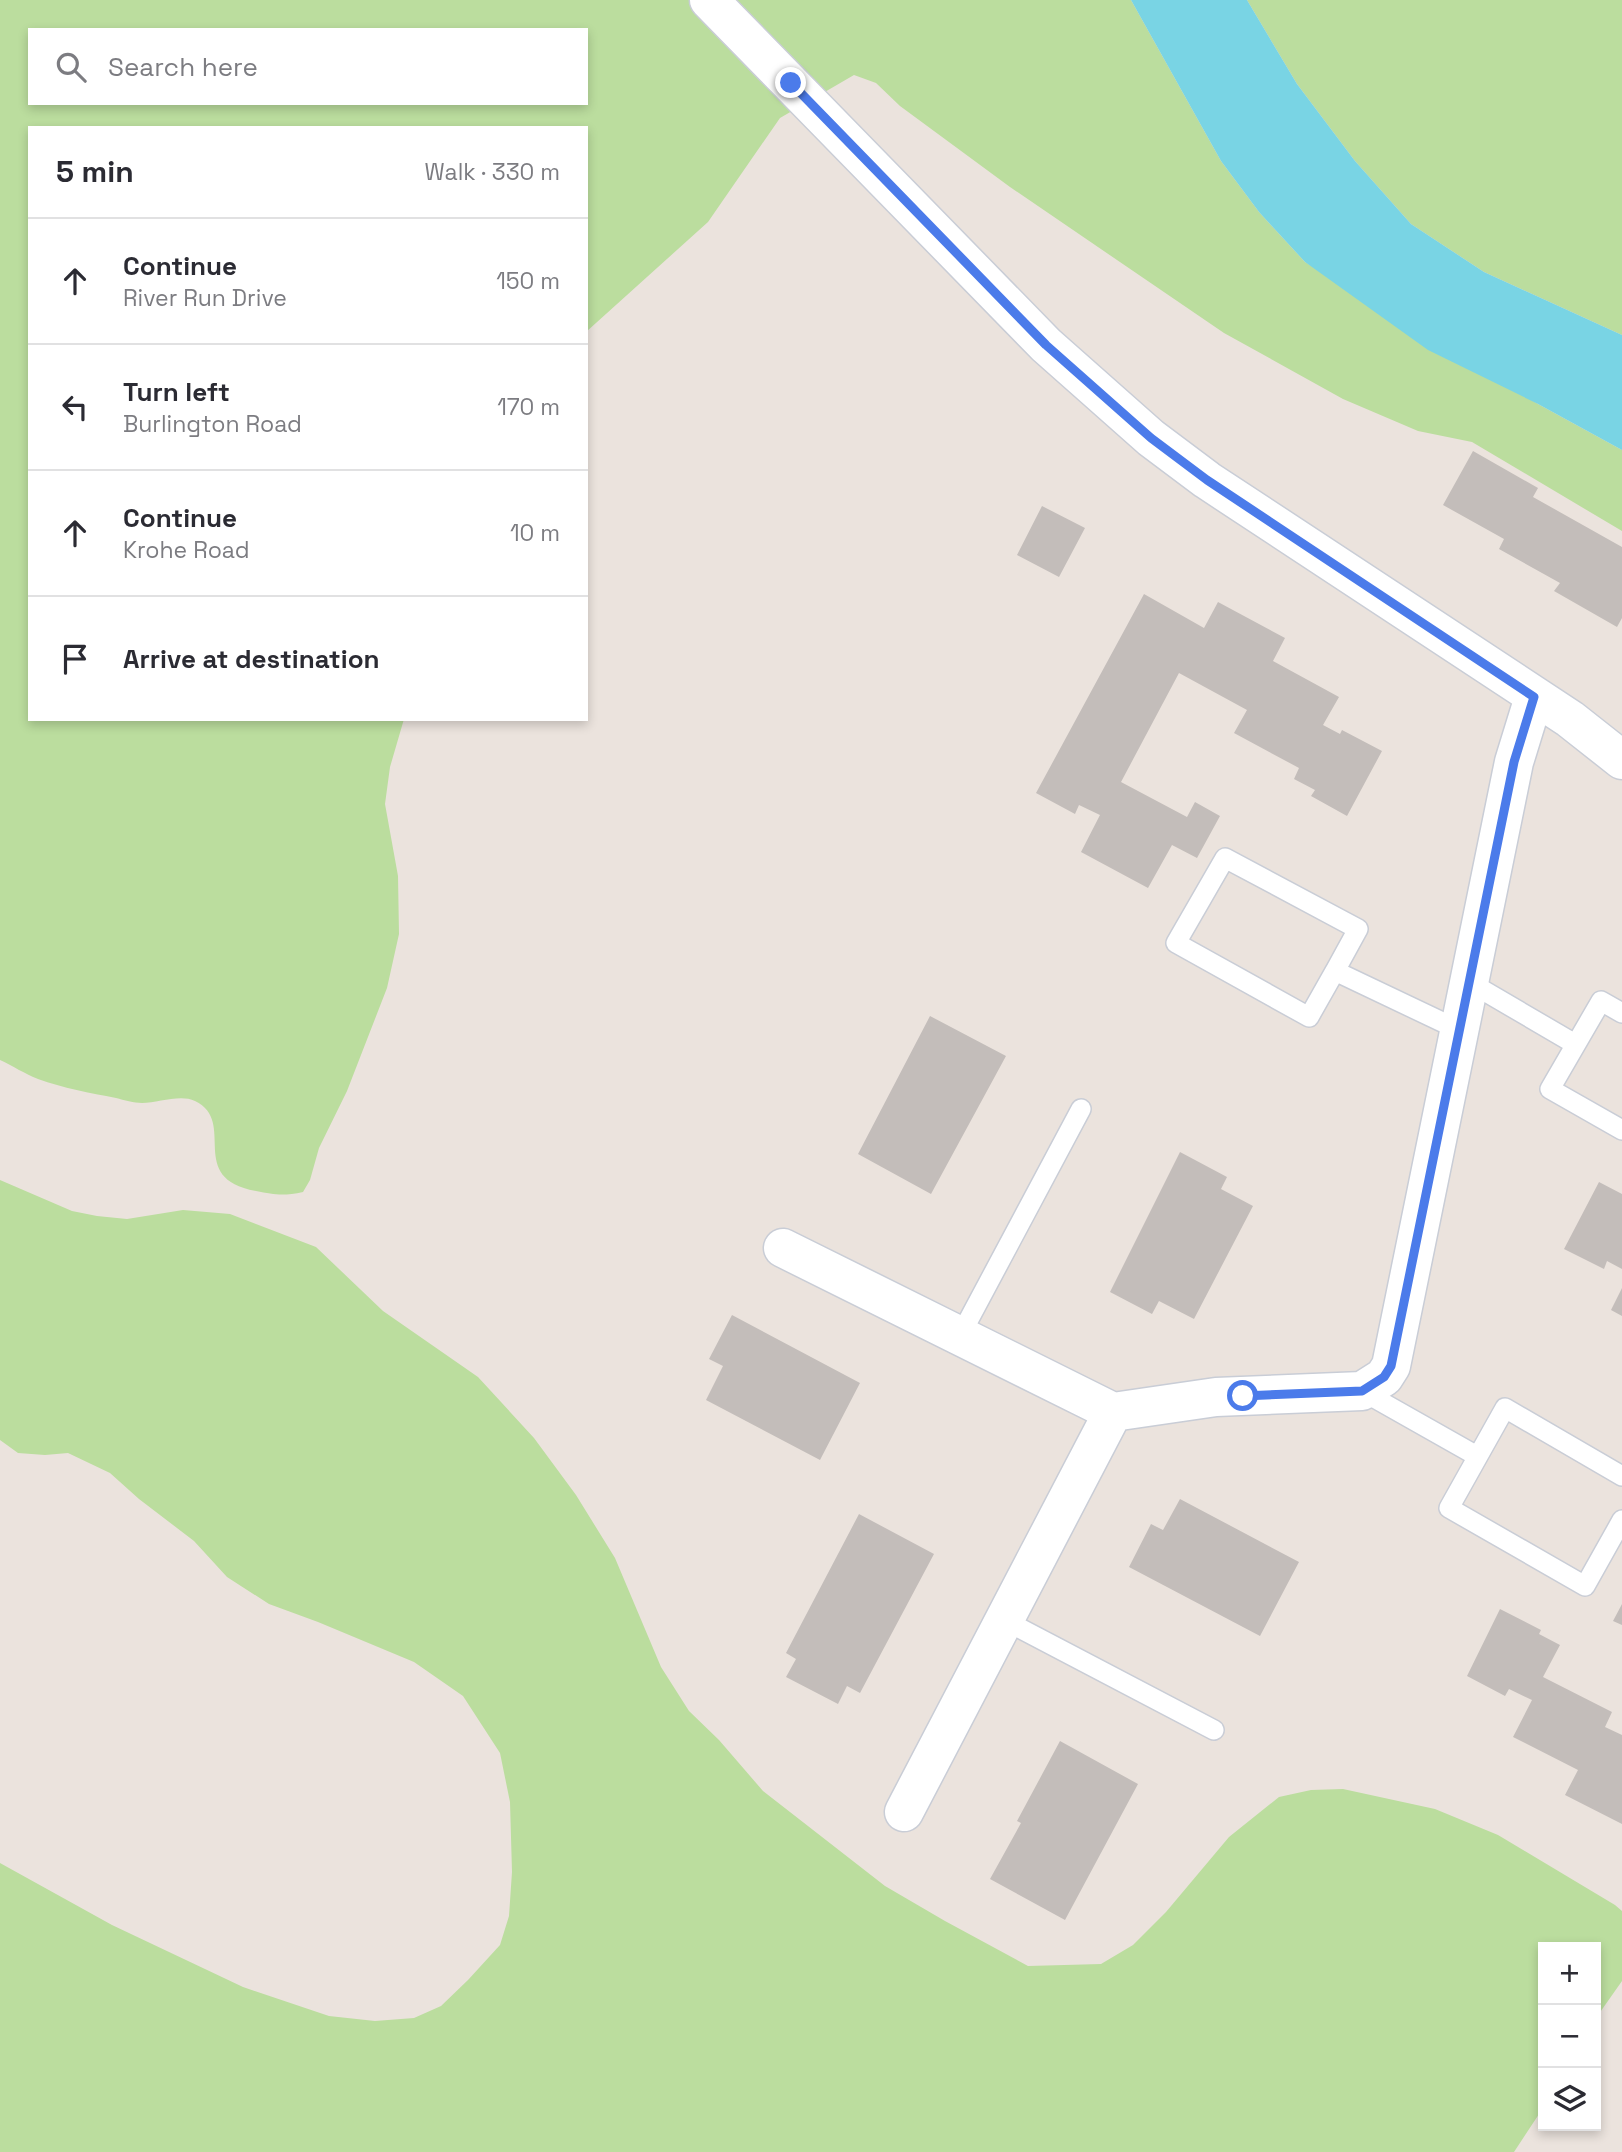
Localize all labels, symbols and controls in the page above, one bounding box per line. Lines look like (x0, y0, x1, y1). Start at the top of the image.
search box (28, 28, 588, 105)
icon: search (52, 48, 90, 86)
text: Search here (108, 50, 258, 84)
route end (775, 67, 806, 98)
text: 5 min (56, 152, 134, 191)
text: Walk · 330 m (425, 157, 560, 187)
text: Continue (123, 249, 237, 283)
icon: ahead (56, 262, 94, 300)
text: 150 m (496, 266, 560, 296)
text: River Run Drive (123, 283, 287, 313)
text: Turn left (123, 375, 230, 409)
icon: left (56, 388, 94, 426)
text: 170 m (497, 392, 560, 422)
text: Burlington Road (123, 409, 302, 439)
text: Continue (123, 501, 237, 535)
icon: ahead (56, 514, 94, 552)
text: 10 m (510, 518, 560, 548)
text: Krohe Road (123, 535, 250, 565)
icon: arrive (56, 640, 94, 678)
text: Arrive at destination (123, 642, 380, 676)
route start (1227, 1380, 1258, 1411)
map controls (1538, 1942, 1601, 2131)
button: + (1538, 1942, 1601, 2005)
button: − (1538, 2005, 1601, 2068)
button: layers (1538, 2068, 1601, 2131)

